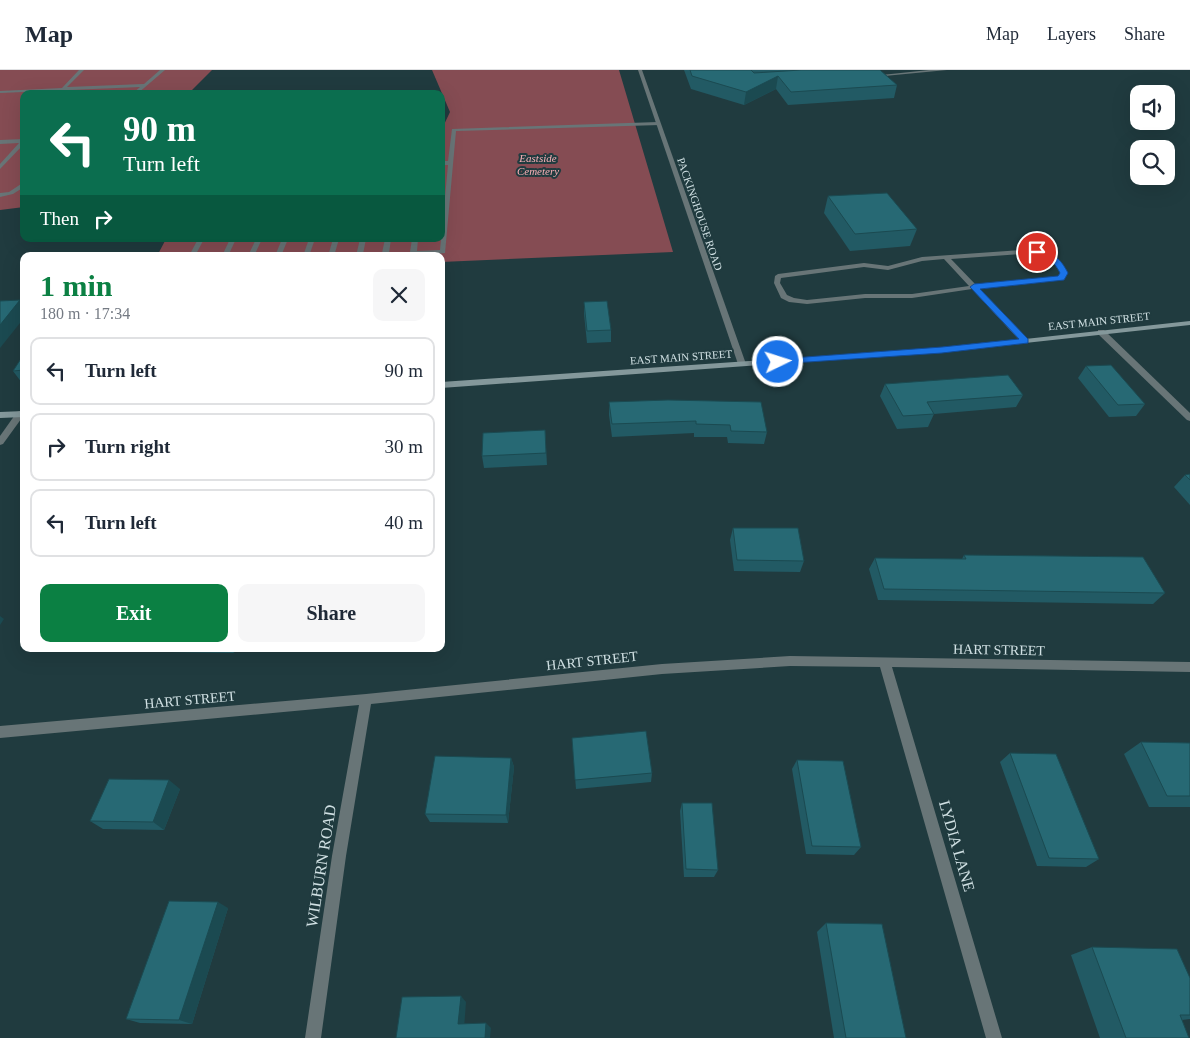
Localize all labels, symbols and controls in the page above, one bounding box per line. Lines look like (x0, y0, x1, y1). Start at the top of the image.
text: Map (25, 21, 73, 47)
text: Map (986, 24, 1019, 44)
text: Layers (1047, 24, 1096, 44)
text: Share (1124, 24, 1165, 44)
map controls (1130, 85, 1175, 185)
button: sound (1130, 85, 1175, 130)
icon: left (40, 110, 105, 175)
text: 90 m (123, 110, 196, 149)
button: search (1130, 140, 1175, 185)
text: Turn left (123, 151, 200, 176)
park label: Eastside Cemetery (517, 152, 559, 177)
street label: PACKINGHOUSE ROAD (675, 156, 725, 272)
icon: right (89, 205, 117, 233)
text: Then (40, 208, 79, 229)
pin (1016, 231, 1058, 273)
icon: arrive (1023, 238, 1051, 266)
text: 1 min (40, 269, 113, 302)
button: close (373, 269, 425, 321)
text: 180 m · 17:34 (40, 305, 130, 322)
street label: EAST MAIN STREET (1047, 310, 1151, 332)
position arrow (751, 335, 803, 387)
street label: EAST MAIN STREET (629, 347, 733, 367)
icon: left (42, 357, 70, 385)
text: Turn left (85, 360, 157, 381)
text: 90 m (384, 360, 423, 381)
icon: right (42, 433, 70, 461)
text: Turn right (85, 436, 170, 457)
text: 30 m (384, 436, 423, 457)
icon: left (42, 509, 70, 537)
text: Turn left (85, 512, 157, 533)
text: 40 m (384, 512, 423, 533)
button: Exit (40, 584, 228, 642)
button: Share (238, 584, 425, 642)
street label: HART STREET (953, 642, 1045, 658)
street label: HART STREET (546, 649, 639, 673)
street label: HART STREET (144, 688, 237, 711)
street label: LYDIA LANE (936, 799, 978, 893)
street label: WILBURN ROAD (303, 803, 339, 929)

